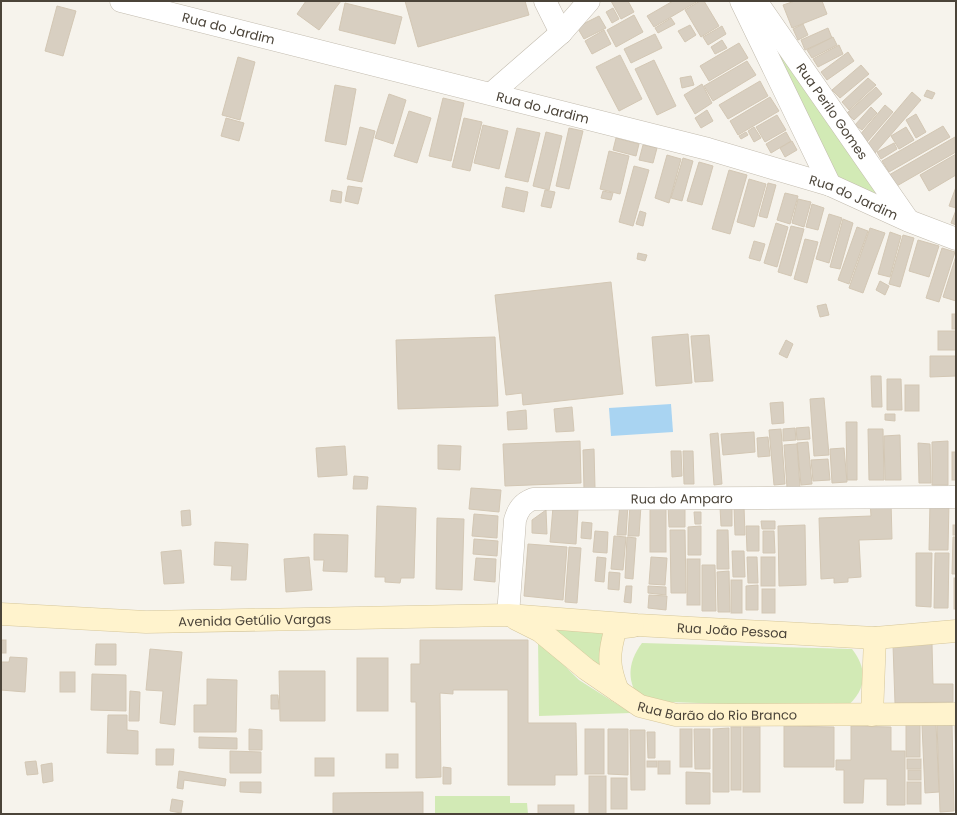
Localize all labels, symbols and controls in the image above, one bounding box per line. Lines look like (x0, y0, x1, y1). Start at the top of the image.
street label: Rua do Jardim (180, 7, 277, 49)
street label: Rua Perilo Gomes (792, 59, 873, 163)
street label: Rua do Jardim (494, 87, 591, 128)
street label: Rua do Jardim (807, 170, 901, 224)
street label: Rua do Amparo (631, 489, 733, 508)
street label: Avenida Getúlio Vargas (178, 609, 332, 631)
street label: Rua João Pessoa (676, 618, 788, 643)
street label: Rua Barão do Rio Branco (636, 696, 797, 725)

